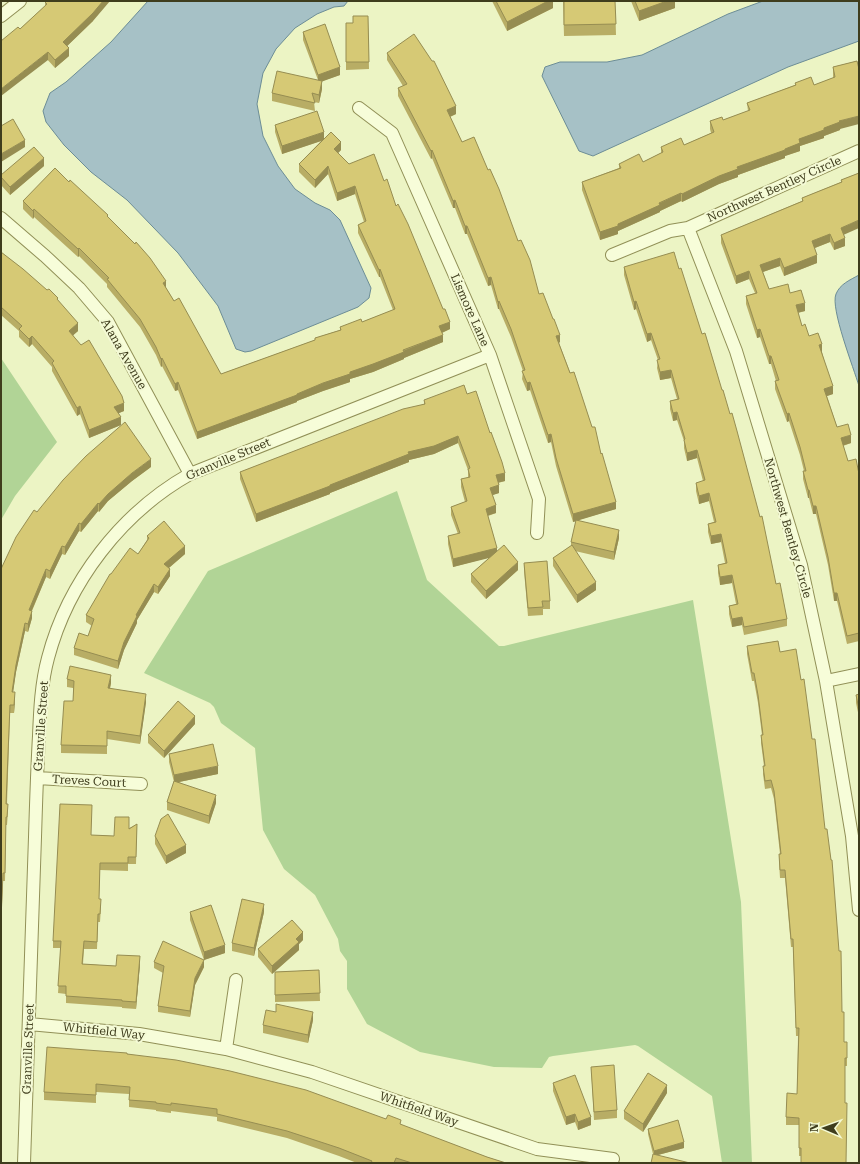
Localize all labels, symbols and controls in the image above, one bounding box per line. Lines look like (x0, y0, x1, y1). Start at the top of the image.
street label: Northwest Bentley Circle (705, 153, 844, 225)
street label: Lismore Lane (448, 271, 492, 349)
street label: Alana Avenue (98, 316, 150, 392)
street label: Granville Street (184, 435, 273, 483)
street label: Northwest Bentley Circle (761, 456, 815, 600)
street label: Granville Street (31, 680, 51, 772)
street label: Treves Court (52, 772, 127, 790)
street label: Granville Street (19, 1003, 37, 1095)
street label: Whitfield Way (62, 1020, 147, 1042)
street label: Whitfield Way (378, 1089, 461, 1129)
north arrow (804, 1108, 844, 1148)
text: N (808, 1123, 821, 1132)

